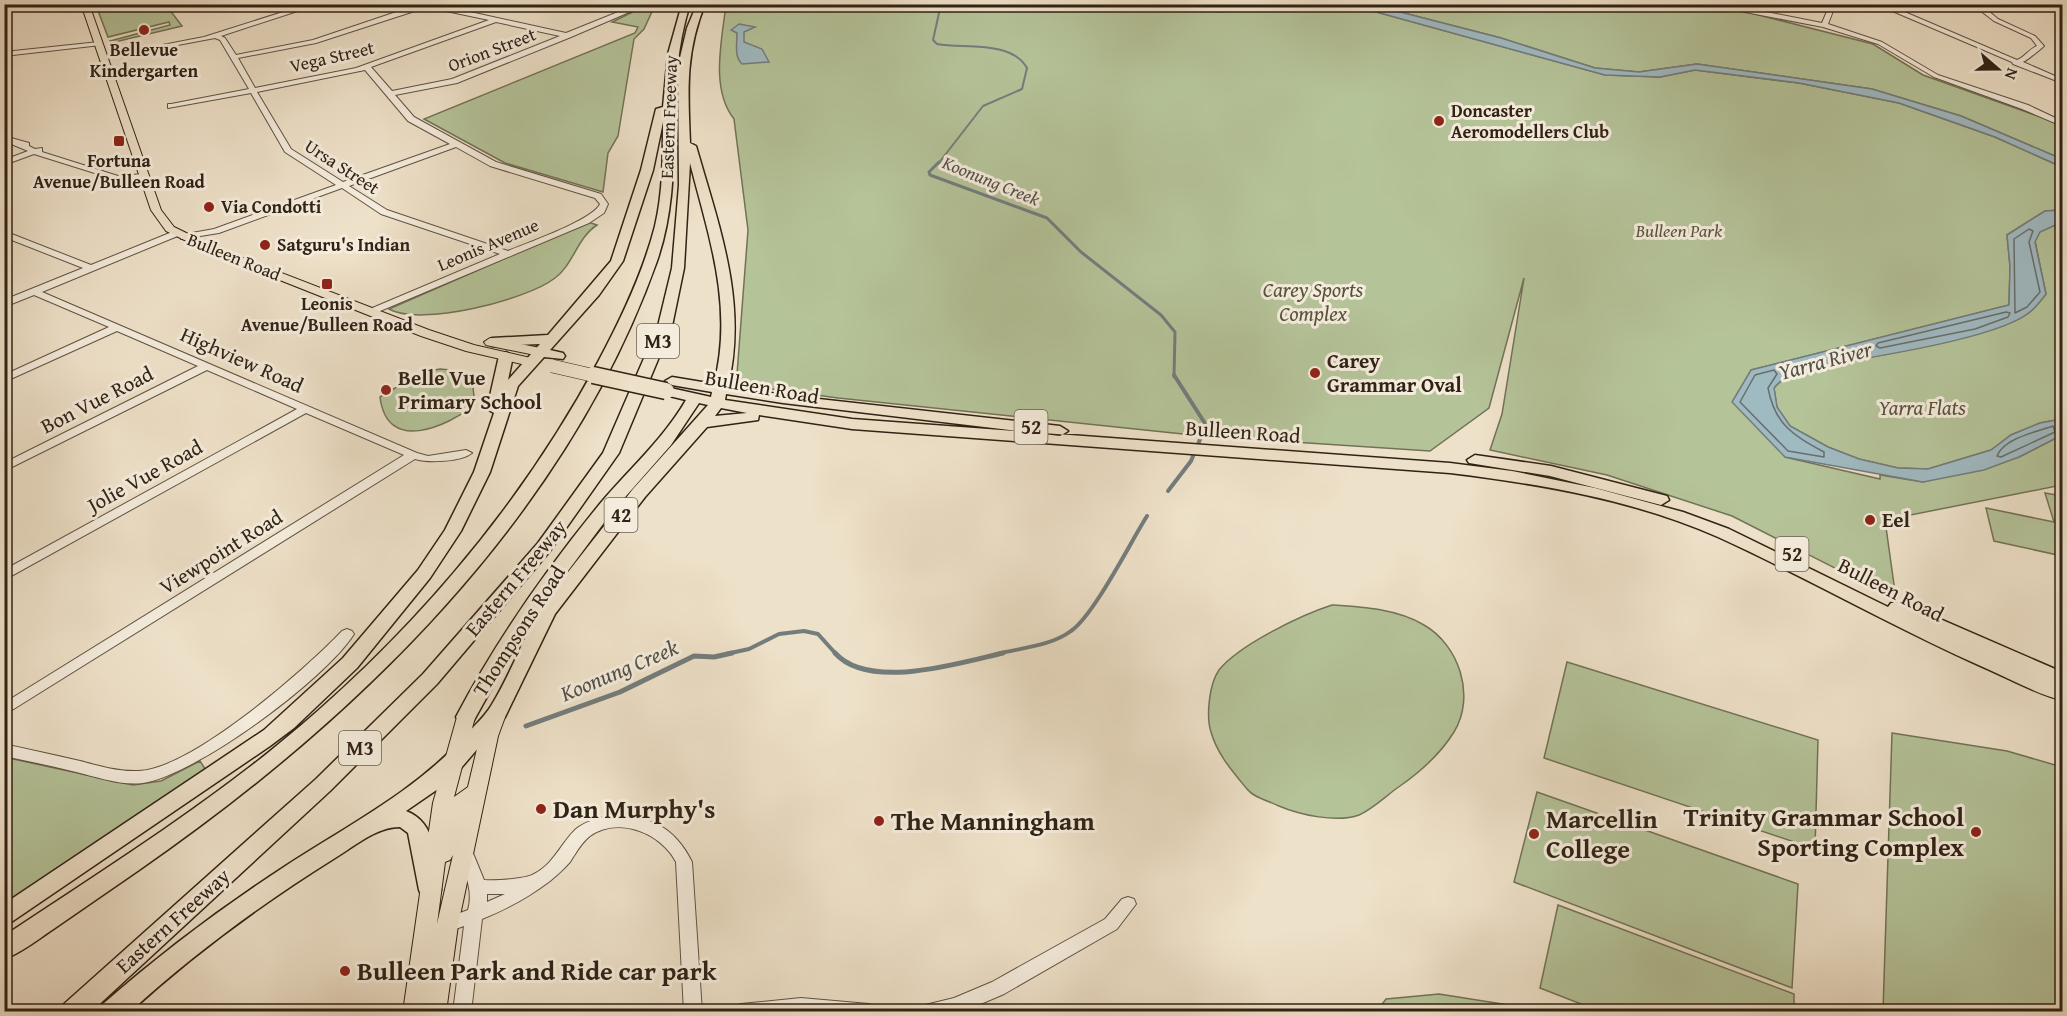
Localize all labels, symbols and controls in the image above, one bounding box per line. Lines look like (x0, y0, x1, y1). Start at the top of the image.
street label: Orion Street (444, 20, 540, 79)
marker: Bellevue Kindergarten (137, 23, 151, 37)
street label: Vega Street (287, 34, 378, 79)
place label: Bellevue Kindergarten (90, 36, 199, 84)
north arrow (1968, 39, 2028, 99)
street label: Eastern Freeway (653, 55, 684, 179)
text: N (1999, 65, 2025, 84)
place label: Doncaster Aeromodellers Club (1451, 97, 1609, 145)
marker: Doncaster Aeromodellers Club (1432, 114, 1446, 128)
street label: Ursa Street (300, 132, 386, 201)
marker: Fortuna Avenue/Bulleen Road (112, 134, 126, 148)
place label: Fortuna Avenue/Bulleen Road (33, 147, 206, 195)
water label: Koonung Creek (938, 148, 1044, 213)
place label: Via Condotti (221, 193, 322, 220)
marker: Via Condotti (202, 200, 216, 214)
street label: Leonis Avenue (433, 211, 543, 278)
park label: Bulleen Park (1635, 217, 1723, 244)
street label: Bulleen Road (183, 226, 285, 288)
place label: Satguru's Indian (277, 231, 410, 258)
marker: Satguru's Indian (258, 238, 272, 252)
park label: Carey Sports Complex (1263, 274, 1364, 329)
marker: Leonis Avenue/Bulleen Road (320, 277, 334, 291)
place label: Leonis Avenue/Bulleen Road (241, 290, 414, 338)
street label: Highview Road (176, 319, 309, 401)
road number: M3 (637, 324, 679, 358)
water label: Yarra River (1775, 332, 1876, 388)
place label: Carey Grammar Oval (1327, 345, 1462, 400)
street label: Bon Vue Road (35, 358, 159, 441)
street label: Bulleen Road (703, 361, 822, 412)
place label: Belle Vue Primary School (398, 362, 542, 417)
marker: Carey Grammar Oval (1308, 366, 1322, 380)
marker: Belle Vue Primary School (379, 383, 393, 397)
park label: Yarra Flats (1878, 392, 1966, 423)
road number: 52 (1014, 410, 1048, 444)
street label: Bulleen Road (1185, 412, 1302, 451)
street label: Jolie Vue Road (79, 431, 209, 521)
road number: 42 (604, 498, 638, 532)
street label: Viewpoint Road (153, 501, 289, 602)
place label: Eel (1882, 504, 1911, 535)
street label: Eastern Freeway (457, 512, 574, 643)
marker: Eel (1863, 513, 1877, 527)
road number: 52 (1776, 537, 1808, 571)
street label: Bulleen Road (1833, 550, 1950, 630)
street label: Thompsons Road (465, 559, 573, 702)
water label: Koonung Creek (554, 630, 684, 710)
road number: M3 (339, 731, 381, 765)
place label: Dan Murphy's (553, 789, 716, 828)
place label: Trinity Grammar School Sporting Complex (1684, 797, 1964, 866)
place label: Marcellin College (1546, 799, 1658, 868)
place label: The Manningham (891, 801, 1095, 840)
marker: Dan Murphy's (534, 802, 548, 816)
marker: The Manningham (872, 814, 886, 828)
marker: Trinity Grammar School Sporting Complex (1969, 825, 1983, 839)
marker: Marcellin College (1527, 827, 1541, 841)
street label: Eastern Freeway (109, 860, 237, 980)
place label: Bulleen Park and Ride car park (357, 951, 717, 990)
marker: Bulleen Park and Ride car park (338, 964, 352, 978)

